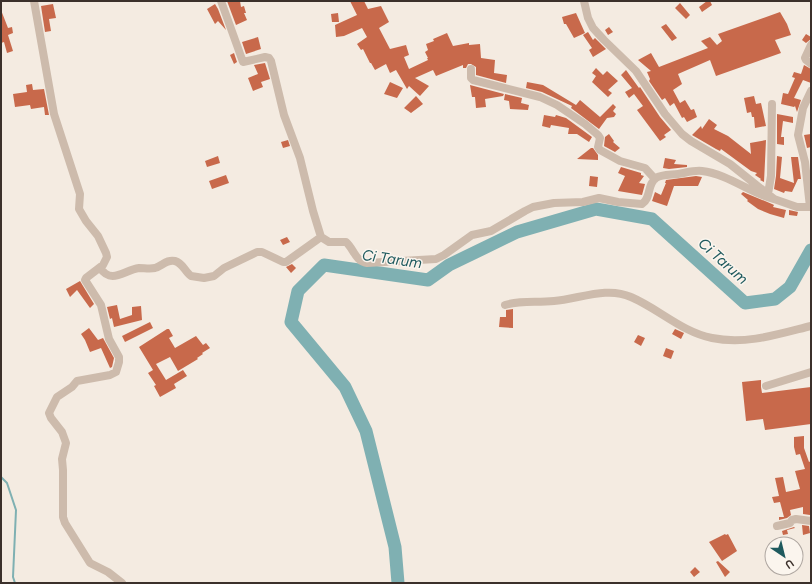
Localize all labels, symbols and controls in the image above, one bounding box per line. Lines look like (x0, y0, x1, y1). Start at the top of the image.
water label: Ci Tarum (695, 234, 752, 288)
water label: Ci Tarum (361, 246, 423, 272)
north arrow (764, 536, 804, 576)
text: U (782, 556, 796, 571)

